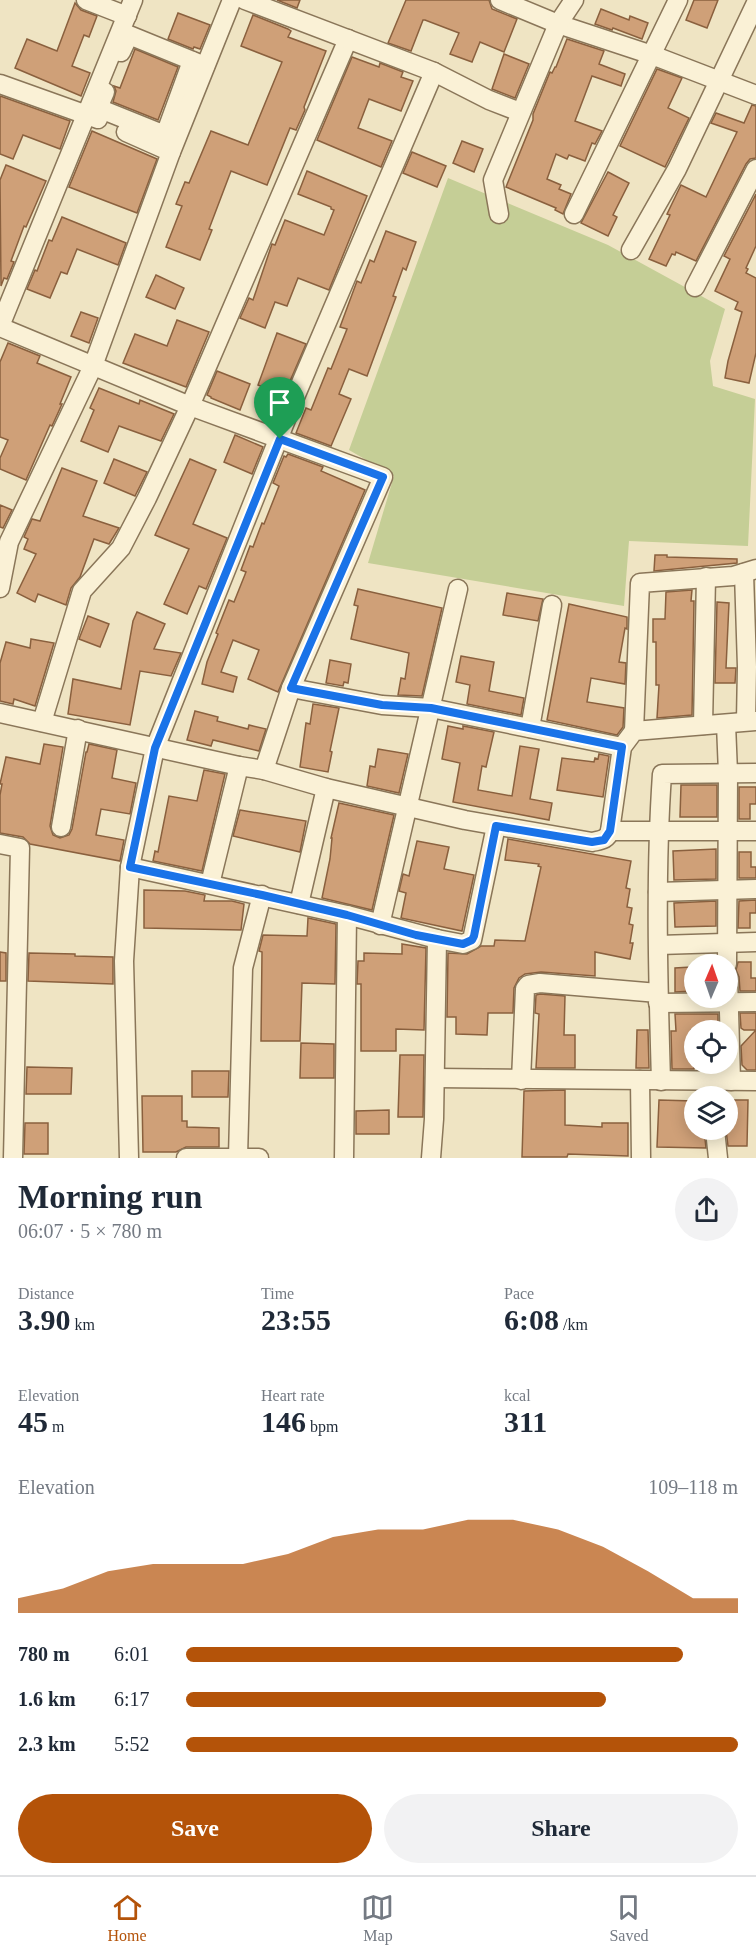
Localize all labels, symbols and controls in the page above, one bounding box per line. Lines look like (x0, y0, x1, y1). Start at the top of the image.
pin (254, 377, 305, 439)
icon: arrive (263, 386, 296, 419)
north arrow (684, 954, 738, 1008)
map controls (684, 954, 738, 1140)
button: locate (684, 1020, 738, 1074)
button: layers (684, 1086, 738, 1140)
button: share (675, 1178, 738, 1241)
text: Morning run (18, 1179, 202, 1215)
text: 06:07 · 5 × 780 m (18, 1220, 162, 1242)
text: Distance (18, 1285, 74, 1302)
text: Time (261, 1285, 294, 1302)
text: Pace (504, 1285, 534, 1302)
text: 3.90 (18, 1303, 71, 1336)
text: 23:55 (261, 1303, 331, 1336)
text: 6:08 (504, 1303, 559, 1336)
text: km (71, 1316, 95, 1333)
text: /km (559, 1316, 588, 1333)
text: Elevation (18, 1387, 79, 1404)
text: Heart rate (261, 1387, 325, 1404)
text: kcal (504, 1387, 531, 1404)
text: 45 (18, 1405, 48, 1438)
text: 146 (261, 1405, 306, 1438)
text: 311 (504, 1405, 547, 1438)
text: m (48, 1418, 64, 1435)
text: bpm (306, 1418, 338, 1435)
text: Elevation (18, 1476, 95, 1498)
text: 109–118 m (648, 1476, 738, 1498)
text: 780 m (18, 1643, 70, 1665)
text: 6:01 (114, 1643, 150, 1665)
text: 1.6 km (18, 1688, 76, 1710)
text: 6:17 (114, 1688, 150, 1710)
text: 2.3 km (18, 1733, 76, 1755)
text: 5:52 (114, 1733, 150, 1755)
button: Save (18, 1794, 372, 1863)
button: Share (384, 1794, 738, 1863)
tab: Home (107, 1891, 147, 1945)
tab: Map (361, 1891, 394, 1945)
tab: Saved (609, 1891, 649, 1945)

